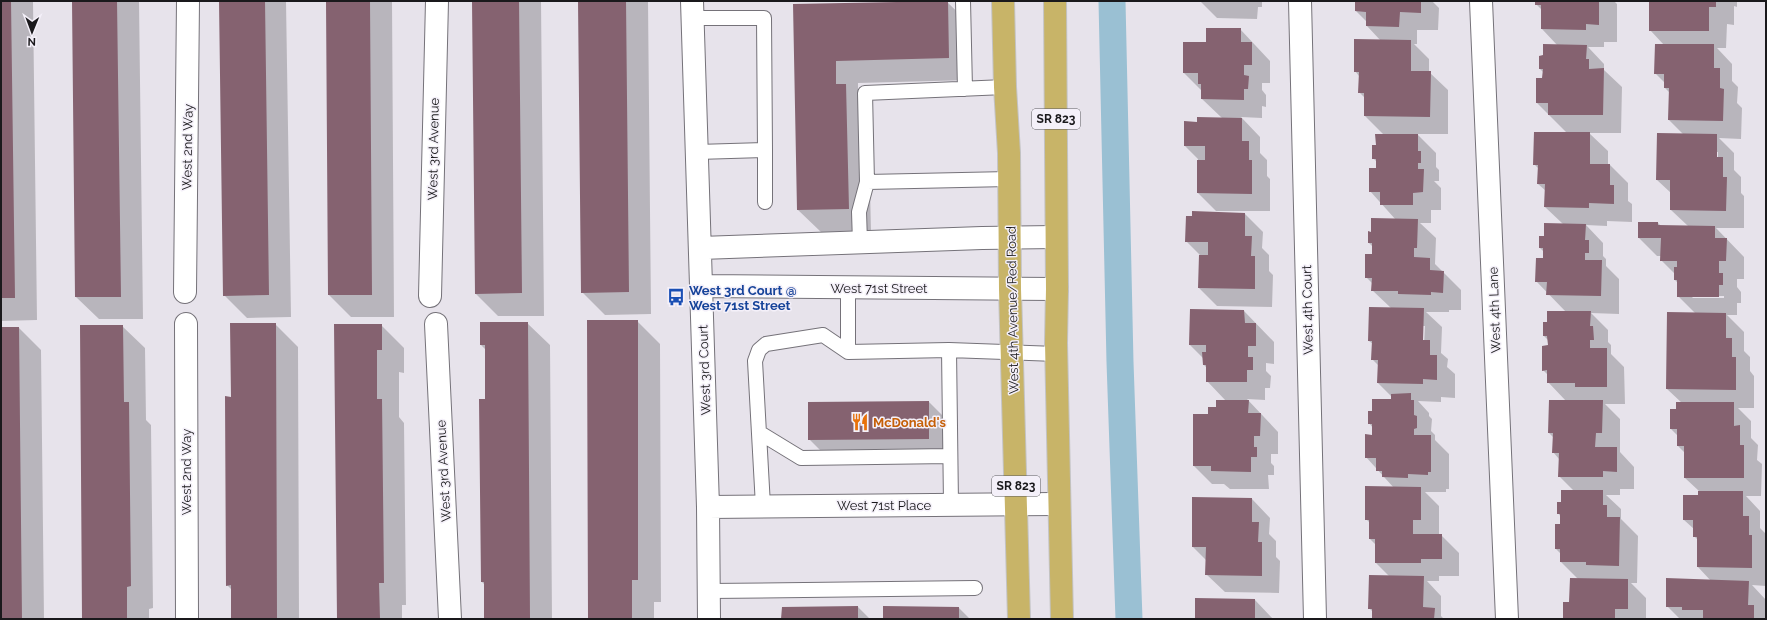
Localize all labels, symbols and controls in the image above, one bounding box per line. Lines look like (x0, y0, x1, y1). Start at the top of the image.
north arrow (12, 12, 52, 52)
text: N (28, 35, 36, 48)
street label: West 3rd Avenue (425, 97, 442, 200)
street label: West 2nd Way (179, 104, 196, 190)
road number: SR 823 (1032, 109, 1080, 129)
street label: West 4th Avenue/Red Road (1004, 226, 1021, 394)
street label: West 4th Court (1299, 264, 1316, 355)
street label: West 4th Lane (1485, 266, 1504, 353)
street label: West 71st Street (831, 281, 928, 296)
place label: West 3rd Court @ West 71st Street (689, 283, 797, 313)
bus stop icon: West 3rd Court @ West 71st Street (666, 287, 686, 307)
street label: West 3rd Court (695, 324, 714, 415)
restaurant icon: McDonald's (850, 412, 870, 432)
place label: McDonald's (873, 415, 946, 430)
street label: West 3rd Avenue (433, 419, 454, 522)
street label: West 2nd Way (179, 429, 194, 515)
road number: SR 823 (992, 476, 1040, 496)
street label: West 71st Place (837, 498, 931, 513)

